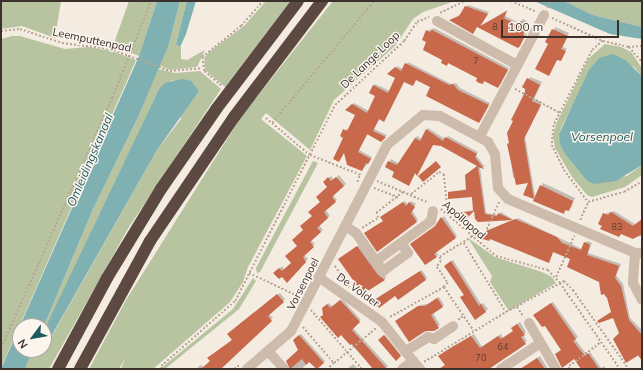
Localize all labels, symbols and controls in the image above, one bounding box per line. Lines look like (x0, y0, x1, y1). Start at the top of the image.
scale bar (503, 12, 621, 38)
text: 100 m (508, 19, 543, 34)
house number: 8 (492, 22, 498, 32)
street label: Leemputtenpad (51, 25, 133, 55)
street label: De Lange Loop (338, 29, 402, 91)
house number: 7 (473, 56, 479, 66)
water label: Omleidingskanaal (64, 111, 116, 209)
water label: Vorsenpoel (571, 130, 633, 144)
street label: Apollopad (440, 198, 488, 242)
house number: 83 (612, 222, 622, 232)
street label: Vorsenpoel (284, 256, 322, 312)
street label: De Volder (334, 270, 382, 310)
north arrow (12, 318, 52, 358)
text: N (15, 337, 31, 351)
house number: 64 (498, 342, 508, 352)
house number: 70 (476, 353, 486, 363)

